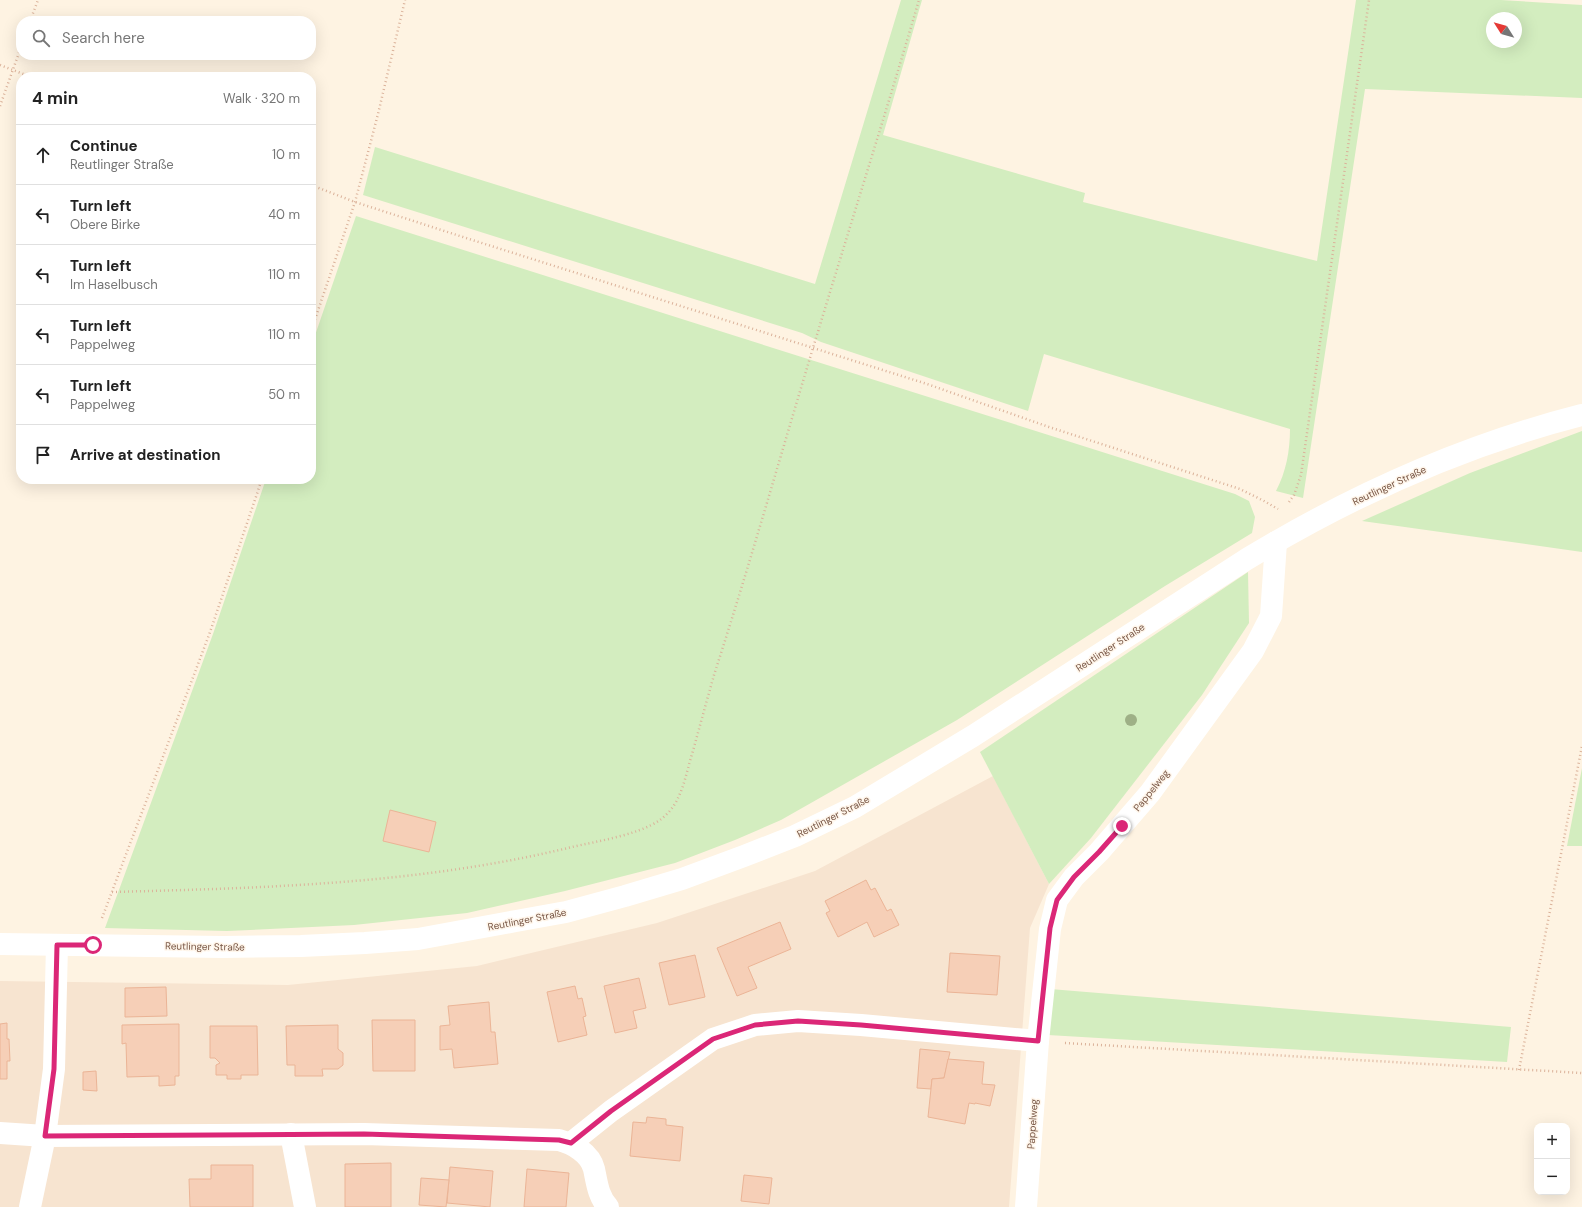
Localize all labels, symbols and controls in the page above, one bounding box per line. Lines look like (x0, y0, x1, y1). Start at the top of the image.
north arrow (1486, 12, 1522, 48)
search box (16, 16, 316, 60)
icon: search (30, 27, 52, 49)
text: Search here (62, 28, 145, 48)
text: 4 min (32, 87, 78, 109)
text: Walk · 320 m (223, 90, 300, 107)
text: Continue (70, 136, 138, 156)
icon: ahead (32, 144, 54, 166)
text: 10 m (272, 146, 300, 163)
text: Reutlinger Straße (70, 156, 174, 173)
text: Turn left (70, 196, 131, 216)
icon: left (32, 204, 54, 226)
text: 40 m (268, 206, 300, 223)
text: Obere Birke (70, 216, 140, 233)
text: Turn left (70, 256, 131, 276)
icon: left (32, 264, 54, 286)
text: 110 m (268, 266, 300, 283)
text: Im Haselbusch (70, 276, 158, 293)
text: Turn left (70, 316, 131, 336)
icon: left (32, 324, 54, 346)
text: 110 m (268, 326, 300, 343)
text: Pappelweg (70, 336, 135, 353)
text: Turn left (70, 376, 131, 396)
icon: left (32, 384, 54, 406)
text: 50 m (268, 386, 300, 403)
text: Pappelweg (70, 396, 135, 413)
icon: arrive (32, 444, 54, 466)
text: Arrive at destination (70, 445, 221, 465)
street label: Reutlinger Straße (1350, 463, 1428, 508)
street label: Reutlinger Straße (1073, 620, 1148, 675)
street label: Pappelweg (1131, 766, 1172, 814)
street label: Reutlinger Straße (795, 792, 872, 840)
route end (1113, 817, 1131, 835)
street label: Reutlinger Straße (487, 905, 568, 933)
route start (84, 936, 102, 954)
street label: Reutlinger Straße (165, 939, 245, 954)
street label: Pappelweg (1024, 1098, 1041, 1149)
map controls (1534, 1123, 1570, 1195)
button: + (1534, 1123, 1570, 1159)
button: − (1534, 1159, 1570, 1195)

